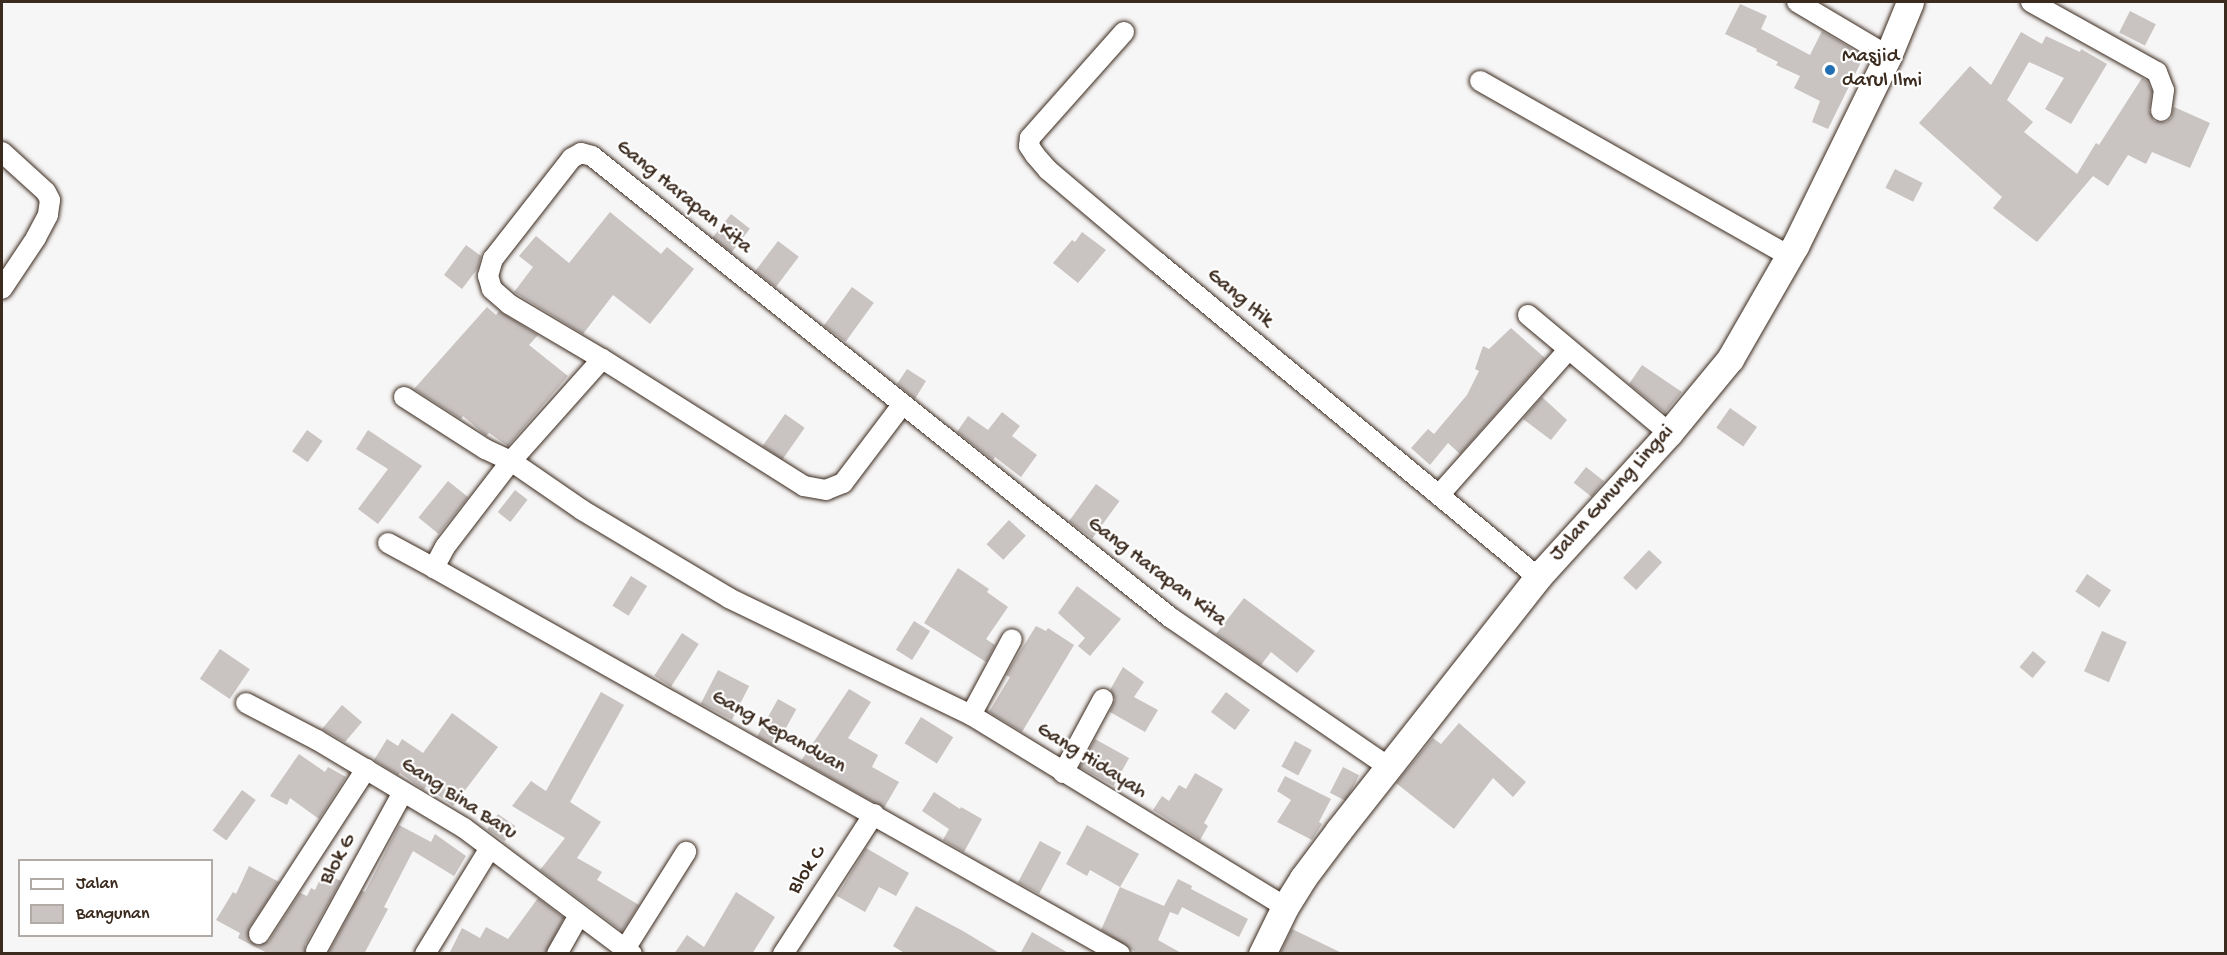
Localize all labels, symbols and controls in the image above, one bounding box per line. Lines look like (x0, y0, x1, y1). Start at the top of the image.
place label: Masjid darul Ilmi (1842, 45, 1922, 95)
marker: Masjid darul Ilmi (1823, 63, 1837, 77)
street label: Gang Harapan Kita (610, 135, 756, 261)
street label: Gang Itik (1201, 264, 1277, 334)
street label: Jalan Gunung Lingai (1545, 421, 1681, 567)
street label: Gang Harapan Kita (1081, 512, 1231, 634)
street label: Gang Kepanduan (706, 686, 850, 780)
street label: Gang Hidayah (1031, 718, 1151, 806)
street label: Gang Bina Baru (395, 753, 521, 847)
street label: Blok G (315, 830, 363, 890)
street label: Blok C (783, 842, 833, 900)
legend (18, 859, 213, 937)
text: Jalan (76, 874, 118, 895)
text: Bangunan (76, 904, 150, 925)

